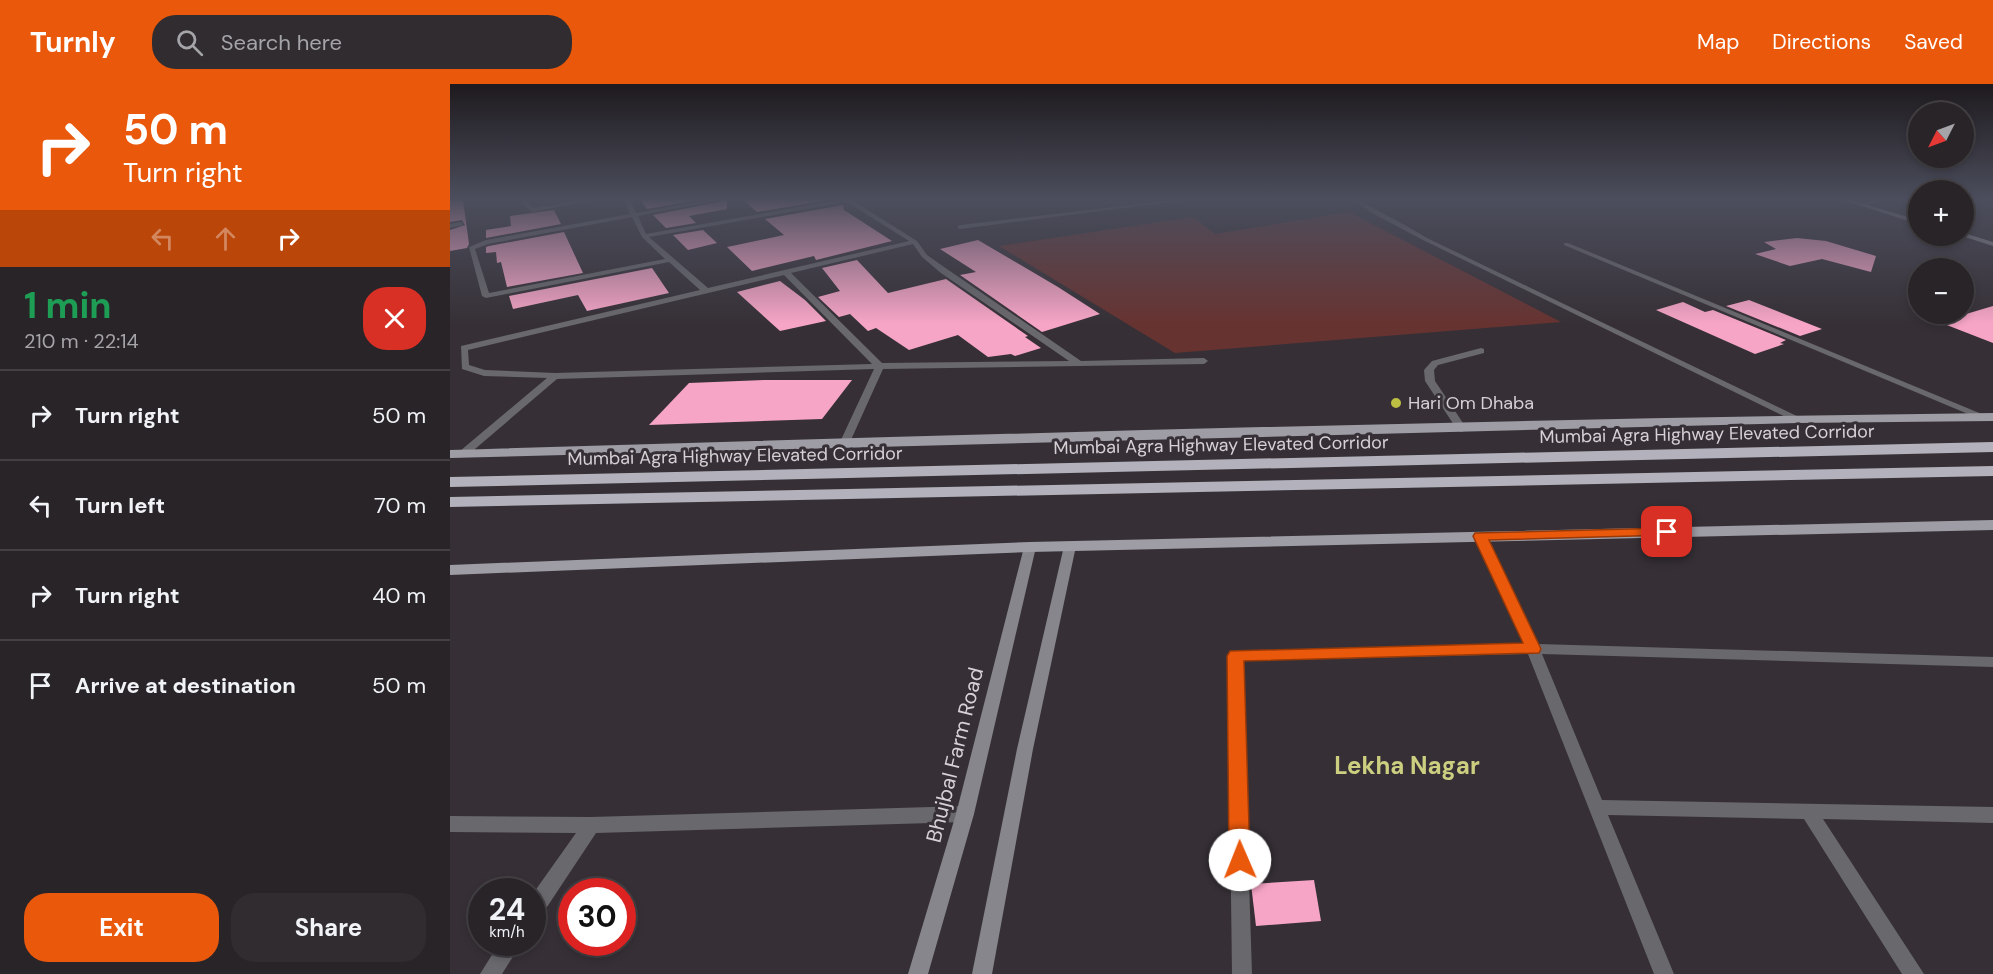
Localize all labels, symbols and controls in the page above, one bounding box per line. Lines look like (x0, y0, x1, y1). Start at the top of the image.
search box (152, 15, 572, 69)
text: Turnly (30, 24, 116, 61)
icon: search (173, 26, 206, 59)
text: Search here (221, 28, 342, 57)
text: Map (1697, 28, 1739, 56)
text: Directions (1772, 28, 1871, 56)
text: Saved (1904, 28, 1963, 56)
text: 50 m (123, 102, 228, 157)
north arrow (1908, 102, 1974, 168)
map controls (1908, 102, 1974, 324)
icon: right (24, 108, 102, 186)
text: Turn right (123, 155, 243, 190)
button: + (1908, 180, 1974, 246)
icon: left (146, 222, 179, 255)
icon: ahead (209, 222, 242, 255)
icon: right (272, 222, 305, 255)
button: − (1908, 258, 1974, 324)
text: 1 min (24, 282, 112, 329)
button: close (363, 287, 426, 350)
text: 210 m · 22:14 (24, 328, 139, 354)
place label: Hari Om Dhaba (1408, 391, 1534, 415)
marker: Hari Om Dhaba (1389, 396, 1403, 410)
icon: right (24, 399, 57, 432)
text: Turn right (75, 401, 180, 430)
text: 50 m (372, 401, 426, 430)
street label: Mumbai Agra Highway Elevated Corridor (1539, 419, 1875, 449)
street label: Mumbai Agra Highway Elevated Corridor (1053, 430, 1389, 460)
street label: Mumbai Agra Highway Elevated Corridor (567, 441, 903, 471)
icon: left (24, 489, 57, 522)
text: Turn left (75, 491, 165, 520)
text: 70 m (374, 491, 426, 520)
pin (1641, 506, 1692, 557)
icon: arrive (1650, 515, 1683, 548)
icon: right (24, 579, 57, 612)
text: Turn right (75, 581, 180, 610)
text: 40 m (372, 581, 426, 610)
street label: Bhujbal Farm Road (920, 664, 990, 846)
icon: arrive (24, 669, 57, 702)
text: Arrive at destination (75, 671, 296, 700)
text: 50 m (372, 671, 426, 700)
district label: Lekha Nagar (1334, 750, 1480, 781)
position arrow (1208, 828, 1272, 892)
speed limit sign: 30 (558, 878, 636, 956)
text: 24 (489, 890, 525, 929)
button: Exit (24, 893, 219, 962)
button: Share (231, 893, 426, 962)
text: km/h (489, 922, 525, 942)

